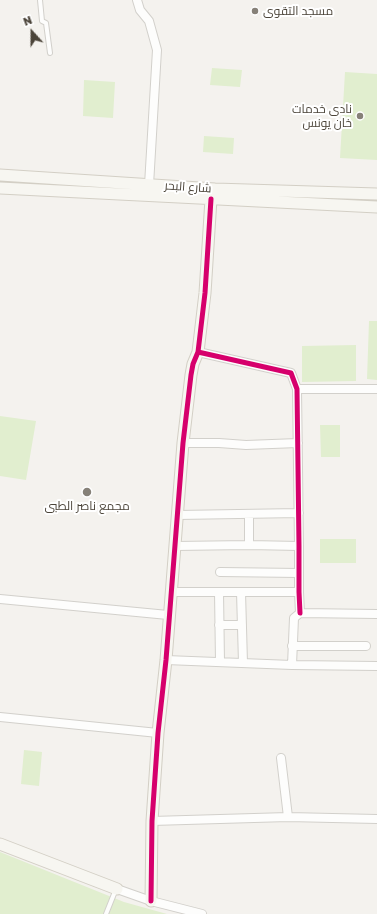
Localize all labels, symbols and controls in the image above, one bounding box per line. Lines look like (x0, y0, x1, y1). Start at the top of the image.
place label: مسجد التقوى (263, 4, 333, 18)
marker: مسجد التقوى (250, 6, 260, 16)
north arrow (12, 12, 52, 52)
text: N (21, 13, 34, 28)
place label: نادى خدمات خان يونس (292, 102, 352, 130)
marker: نادى خدمات خان يونس (355, 111, 365, 121)
street label: شارع البحر (164, 178, 212, 196)
marker: مجمع ناصر الطبى (81, 486, 93, 498)
place label: مجمع ناصر الطبى (44, 499, 130, 513)

